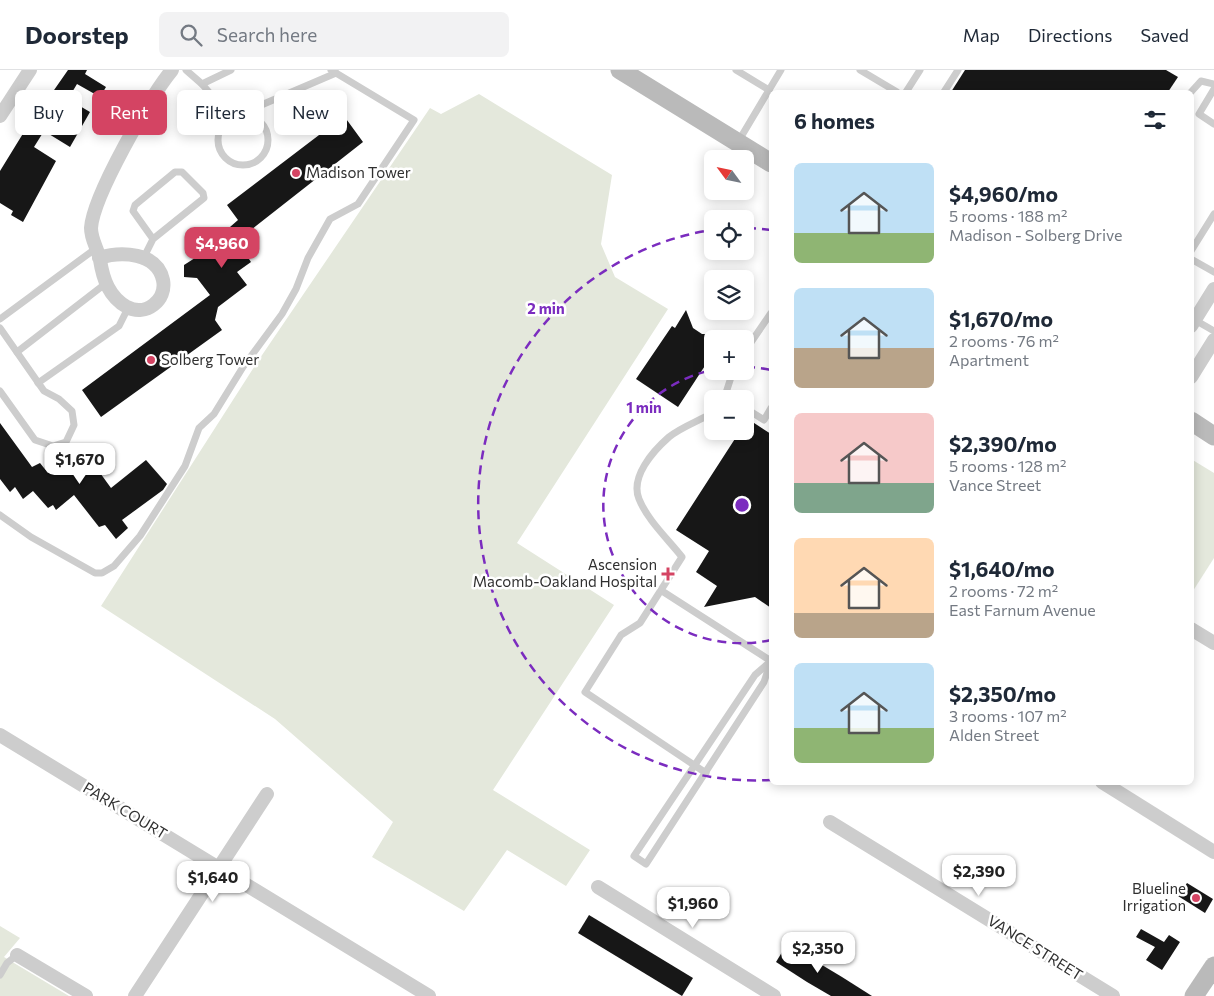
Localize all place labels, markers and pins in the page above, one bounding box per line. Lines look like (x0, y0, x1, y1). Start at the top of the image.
place label: Madison Tower (306, 163, 411, 181)
marker: Madison Tower (290, 167, 302, 179)
pin: $4,960 (181, 226, 263, 269)
place label: Solberg Tower (161, 350, 259, 368)
marker: Solberg Tower (145, 354, 157, 366)
pin: $1,670 (39, 442, 121, 485)
centre of rings (733, 496, 751, 514)
place label: Ascension Macomb-Oakland Hospital (473, 555, 657, 590)
marker: Ascension Macomb-Oakland Hospital (661, 567, 675, 581)
pin: $2,390 (938, 854, 1020, 897)
pin: $1,640 (172, 860, 254, 903)
place label: Blueline Irrigation (1123, 879, 1186, 914)
pin: $1,960 (652, 886, 734, 929)
marker: Blueline Irrigation (1190, 892, 1202, 904)
pin: $2,350 (777, 932, 859, 974)

